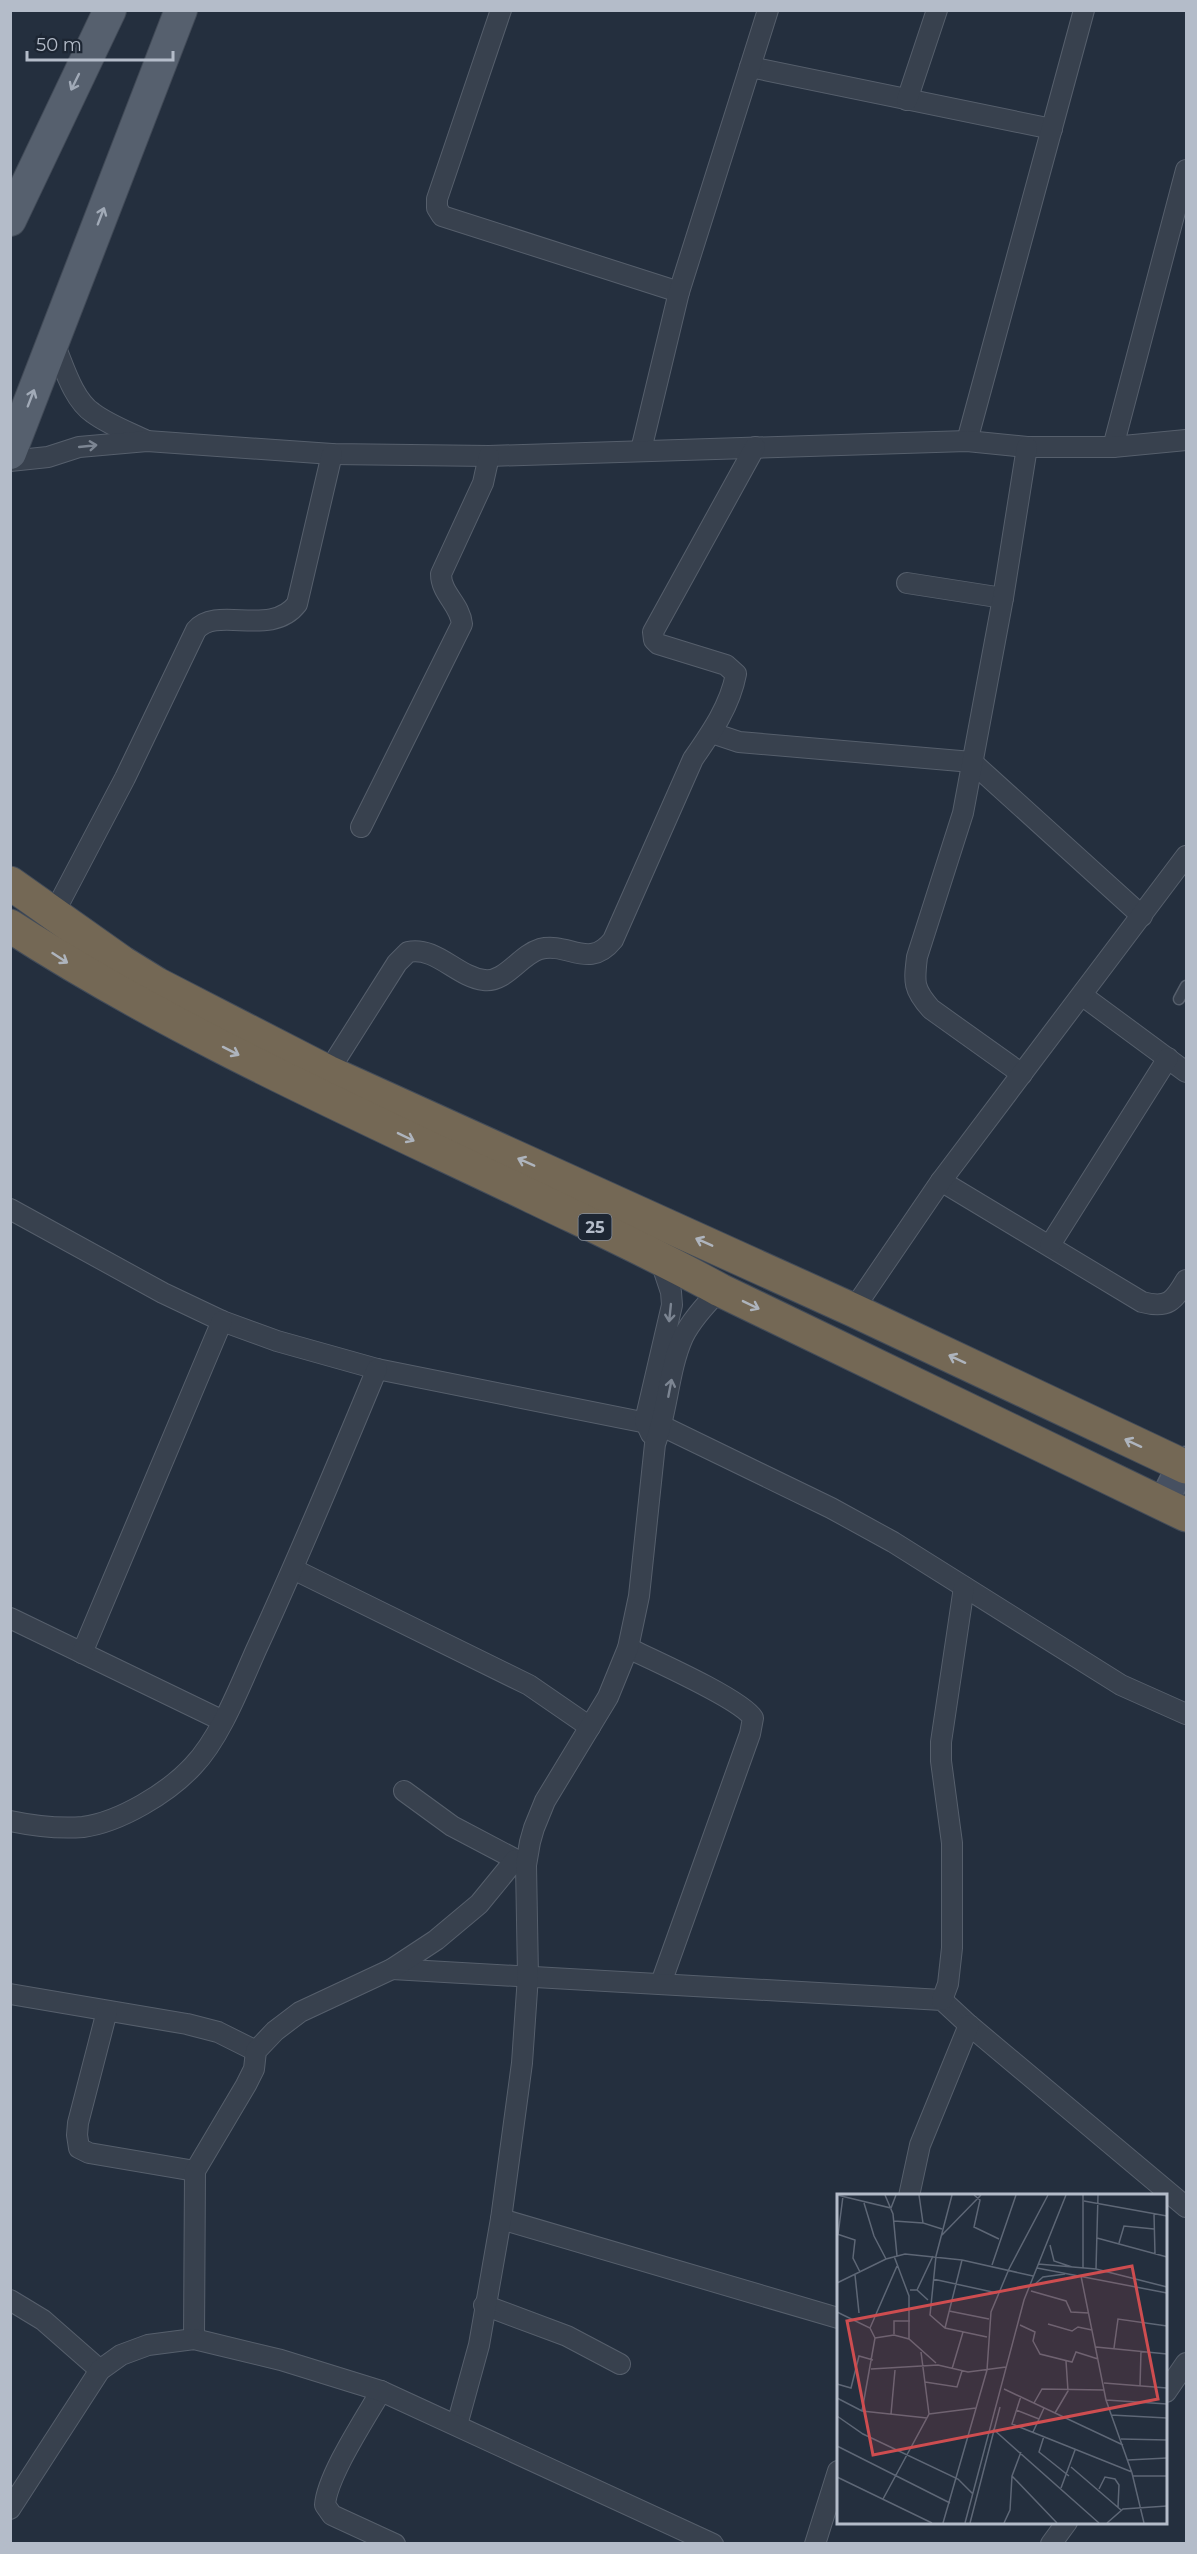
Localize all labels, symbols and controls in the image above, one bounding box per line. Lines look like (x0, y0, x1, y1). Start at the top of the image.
scale bar (27, 24, 172, 62)
text: 50 m (36, 34, 82, 56)
one-way arrow (69, 73, 80, 91)
one-way arrow (96, 207, 107, 226)
one-way arrow (26, 389, 37, 408)
one-way arrow (78, 440, 98, 451)
one-way arrow (51, 952, 67, 964)
one-way arrow (222, 1045, 240, 1057)
one-way arrow (397, 1131, 415, 1143)
one-way arrow (518, 1156, 536, 1167)
road number: 25 (578, 1214, 612, 1240)
one-way arrow (695, 1236, 713, 1248)
one-way arrow (742, 1299, 760, 1311)
one-way arrow (664, 1302, 675, 1322)
one-way arrow (949, 1353, 967, 1365)
one-way arrow (665, 1379, 676, 1398)
one-way arrow (1125, 1436, 1143, 1448)
inset map (837, 2194, 1167, 2524)

